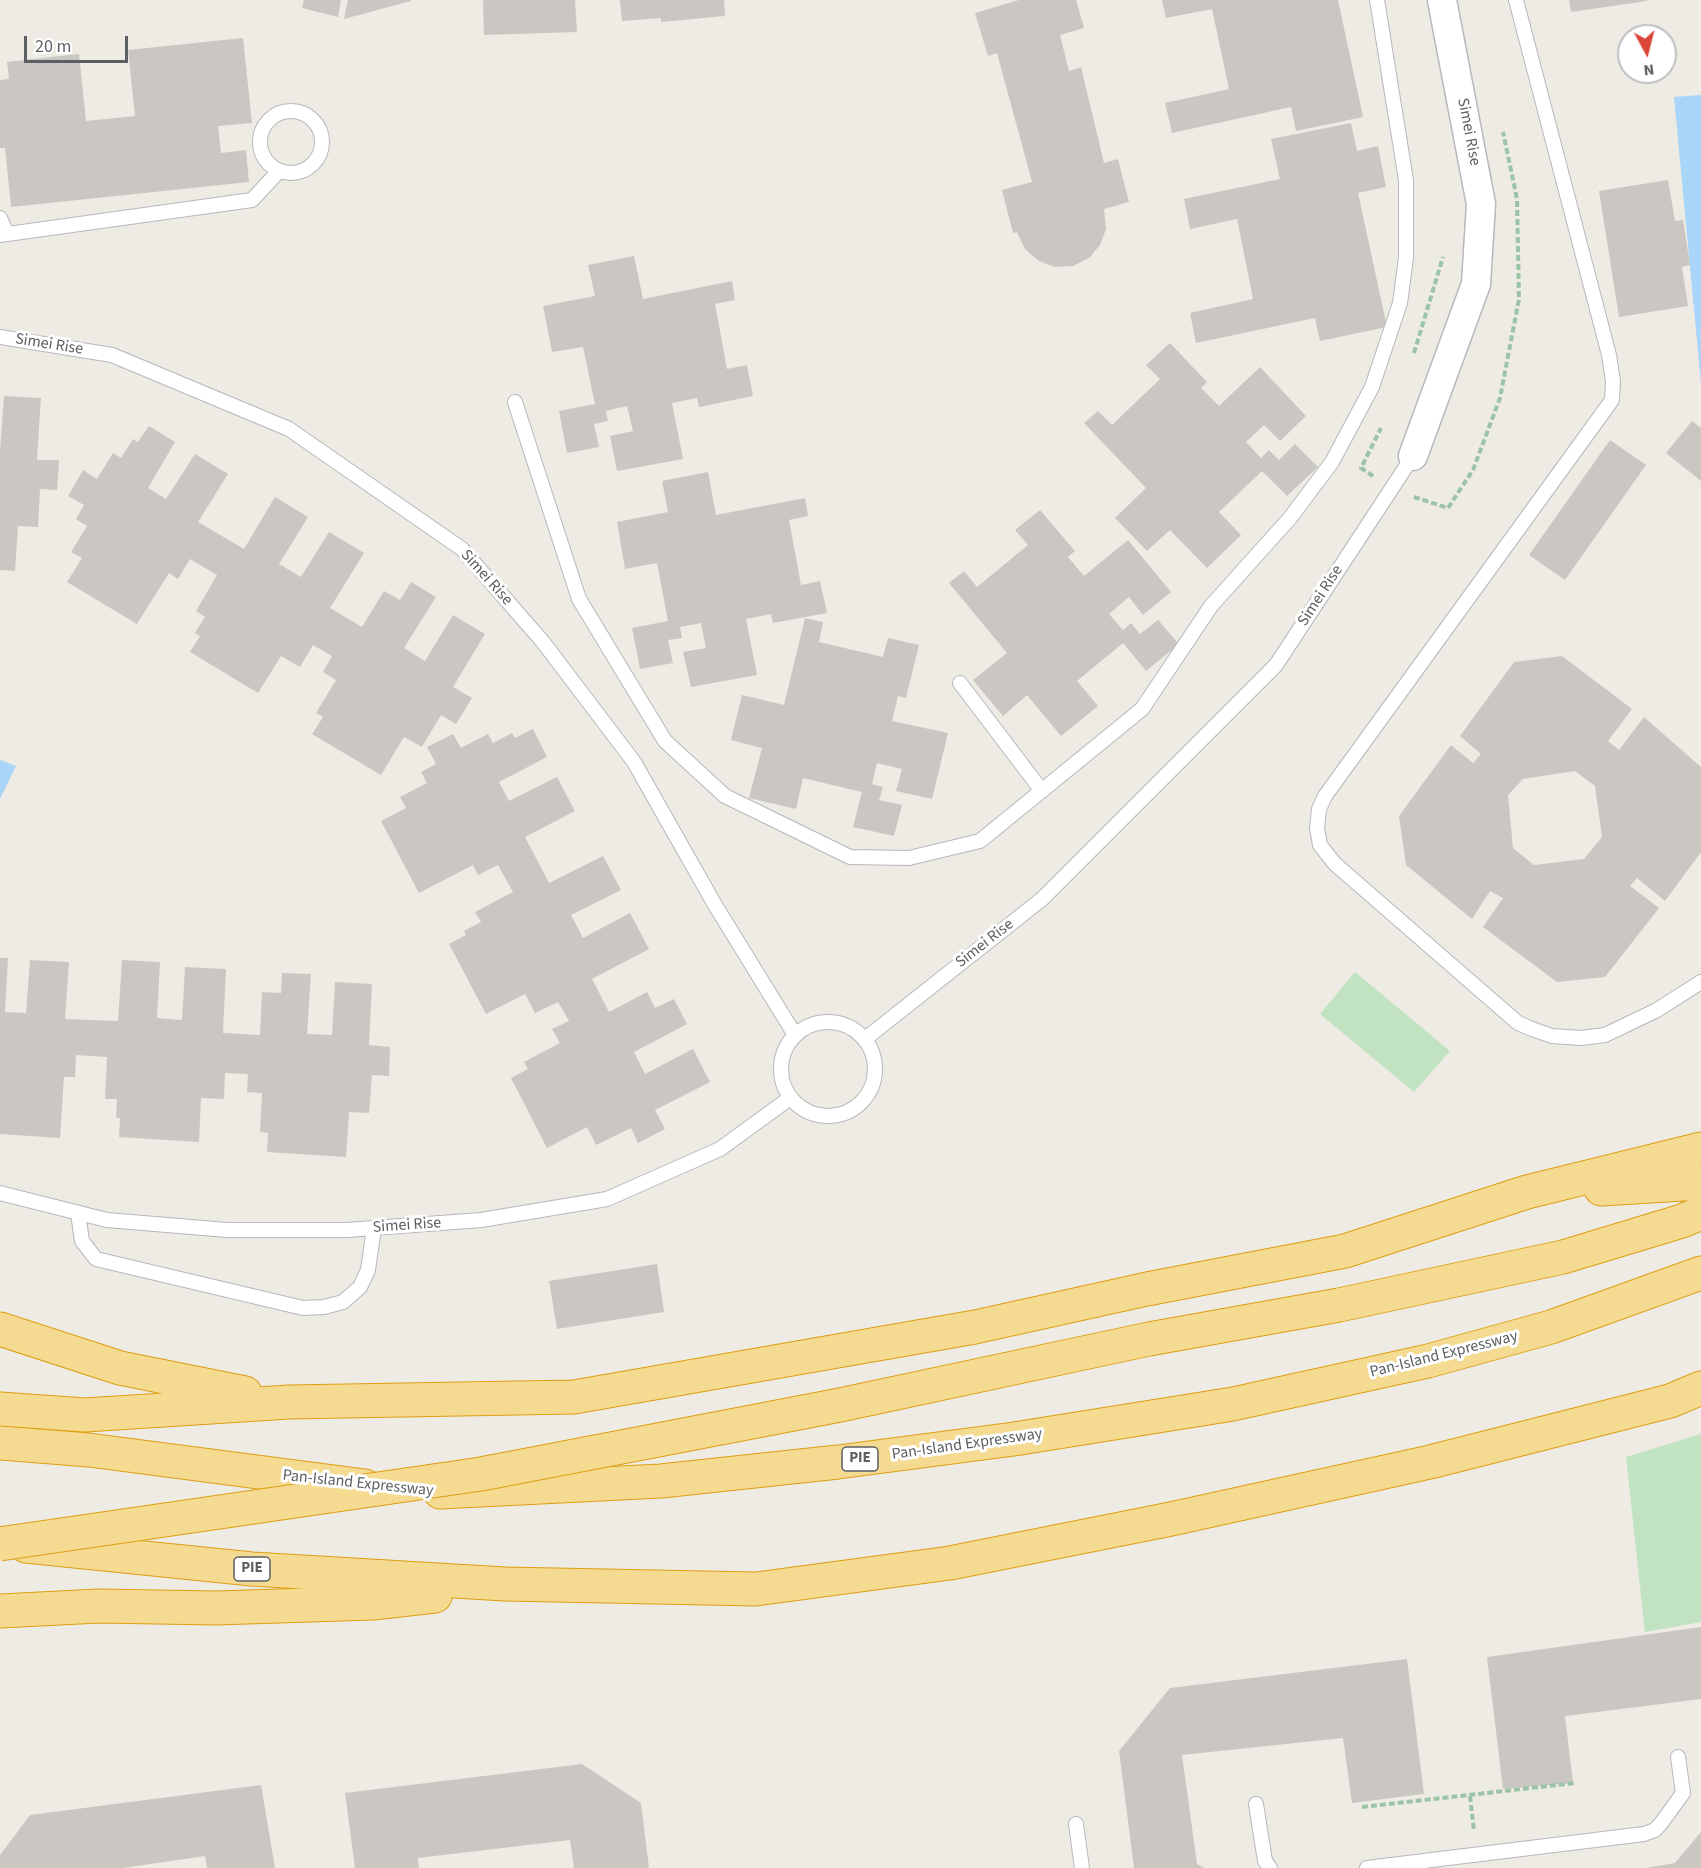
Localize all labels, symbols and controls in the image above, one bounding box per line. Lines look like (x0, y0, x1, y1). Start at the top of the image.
scale bar (27, 24, 130, 62)
north arrow (1617, 24, 1677, 84)
text: 20 m (35, 34, 71, 59)
text: N (1642, 58, 1656, 81)
street label: Simei Rise (1452, 97, 1484, 167)
street label: Simei Rise (14, 330, 84, 360)
street label: Simei Rise (456, 546, 516, 610)
street label: Simei Rise (1294, 562, 1348, 630)
street label: Simei Rise (952, 915, 1018, 973)
street label: Simei Rise (372, 1214, 442, 1238)
street label: Pan-Island Expressway (1368, 1327, 1520, 1383)
street label: Pan-Island Expressway (891, 1425, 1043, 1465)
road number: PIE (842, 1447, 878, 1471)
street label: Pan-Island Expressway (282, 1467, 434, 1501)
road number: PIE (234, 1557, 270, 1581)

